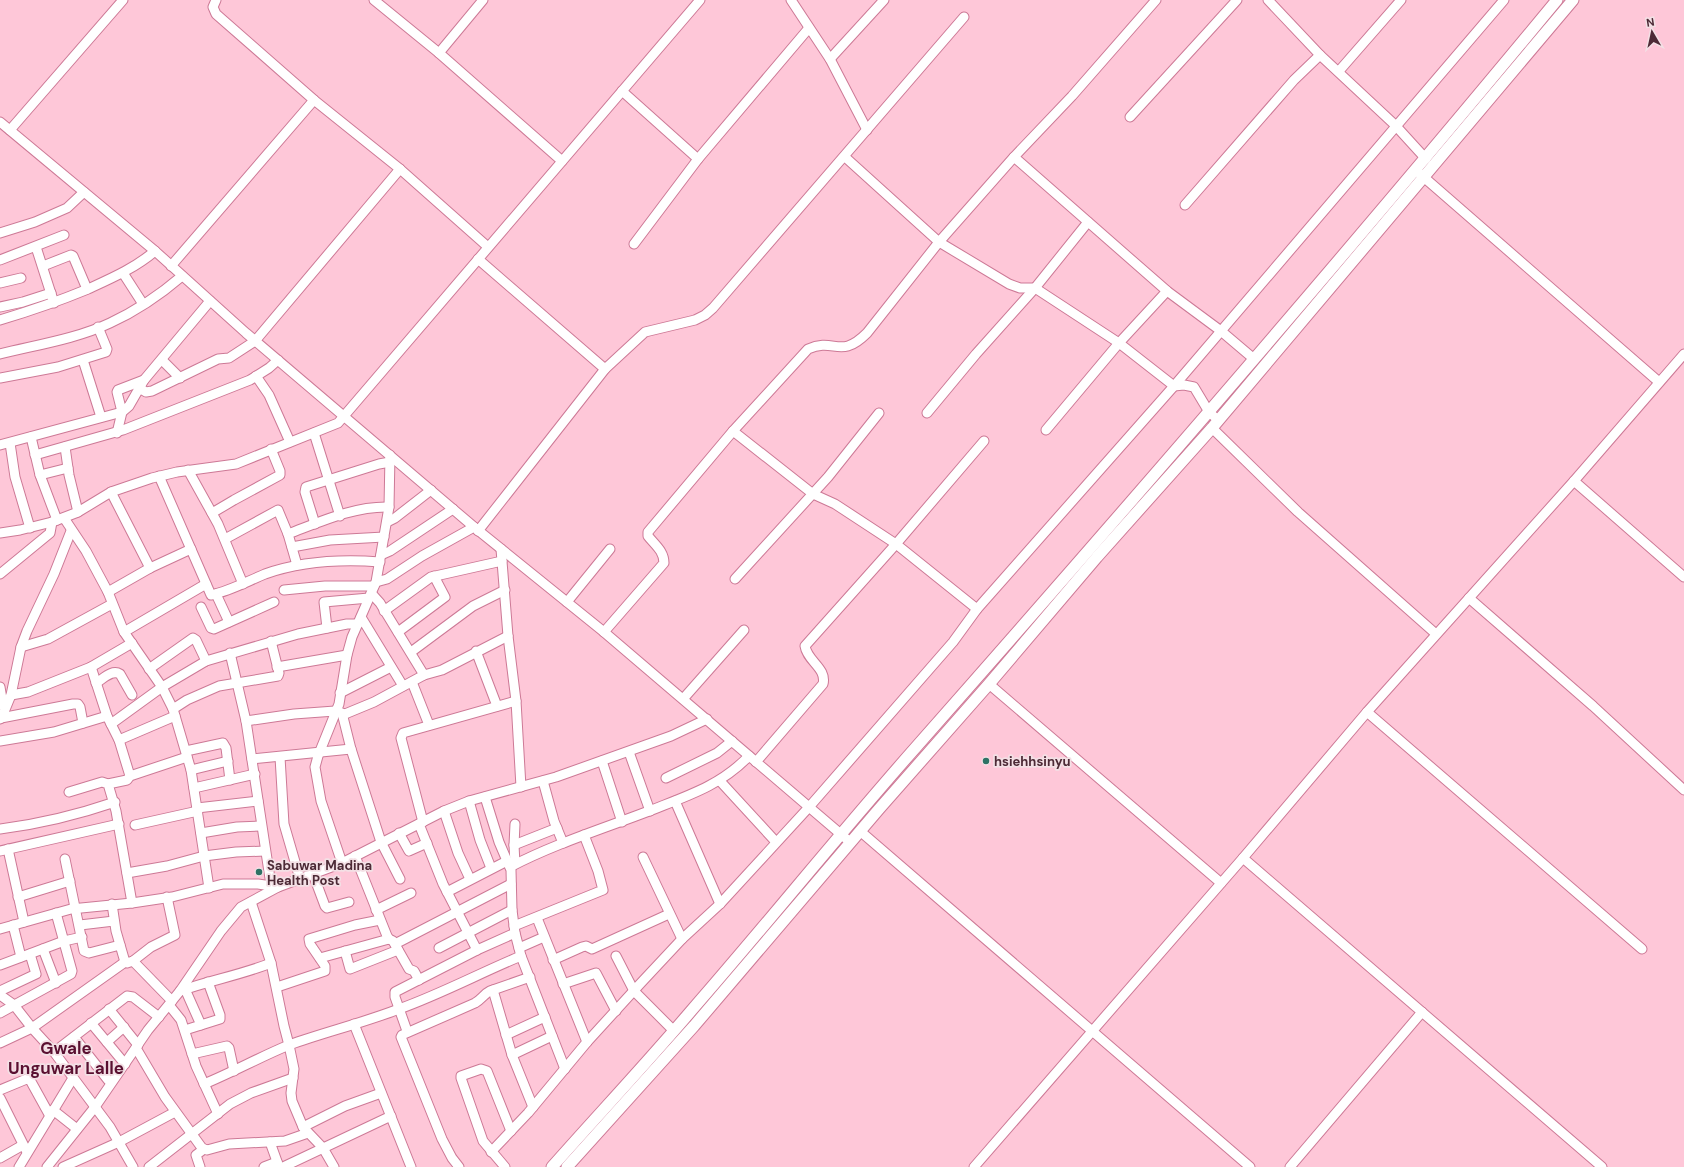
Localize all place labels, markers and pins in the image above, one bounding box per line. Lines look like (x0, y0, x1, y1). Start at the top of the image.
place label: hsiehhsinyu (994, 753, 1071, 770)
marker: hsiehhsinyu (981, 756, 991, 766)
place label: Sabuwar Madina Health Post (267, 857, 372, 889)
marker: Sabuwar Madina Health Post (254, 867, 264, 877)

